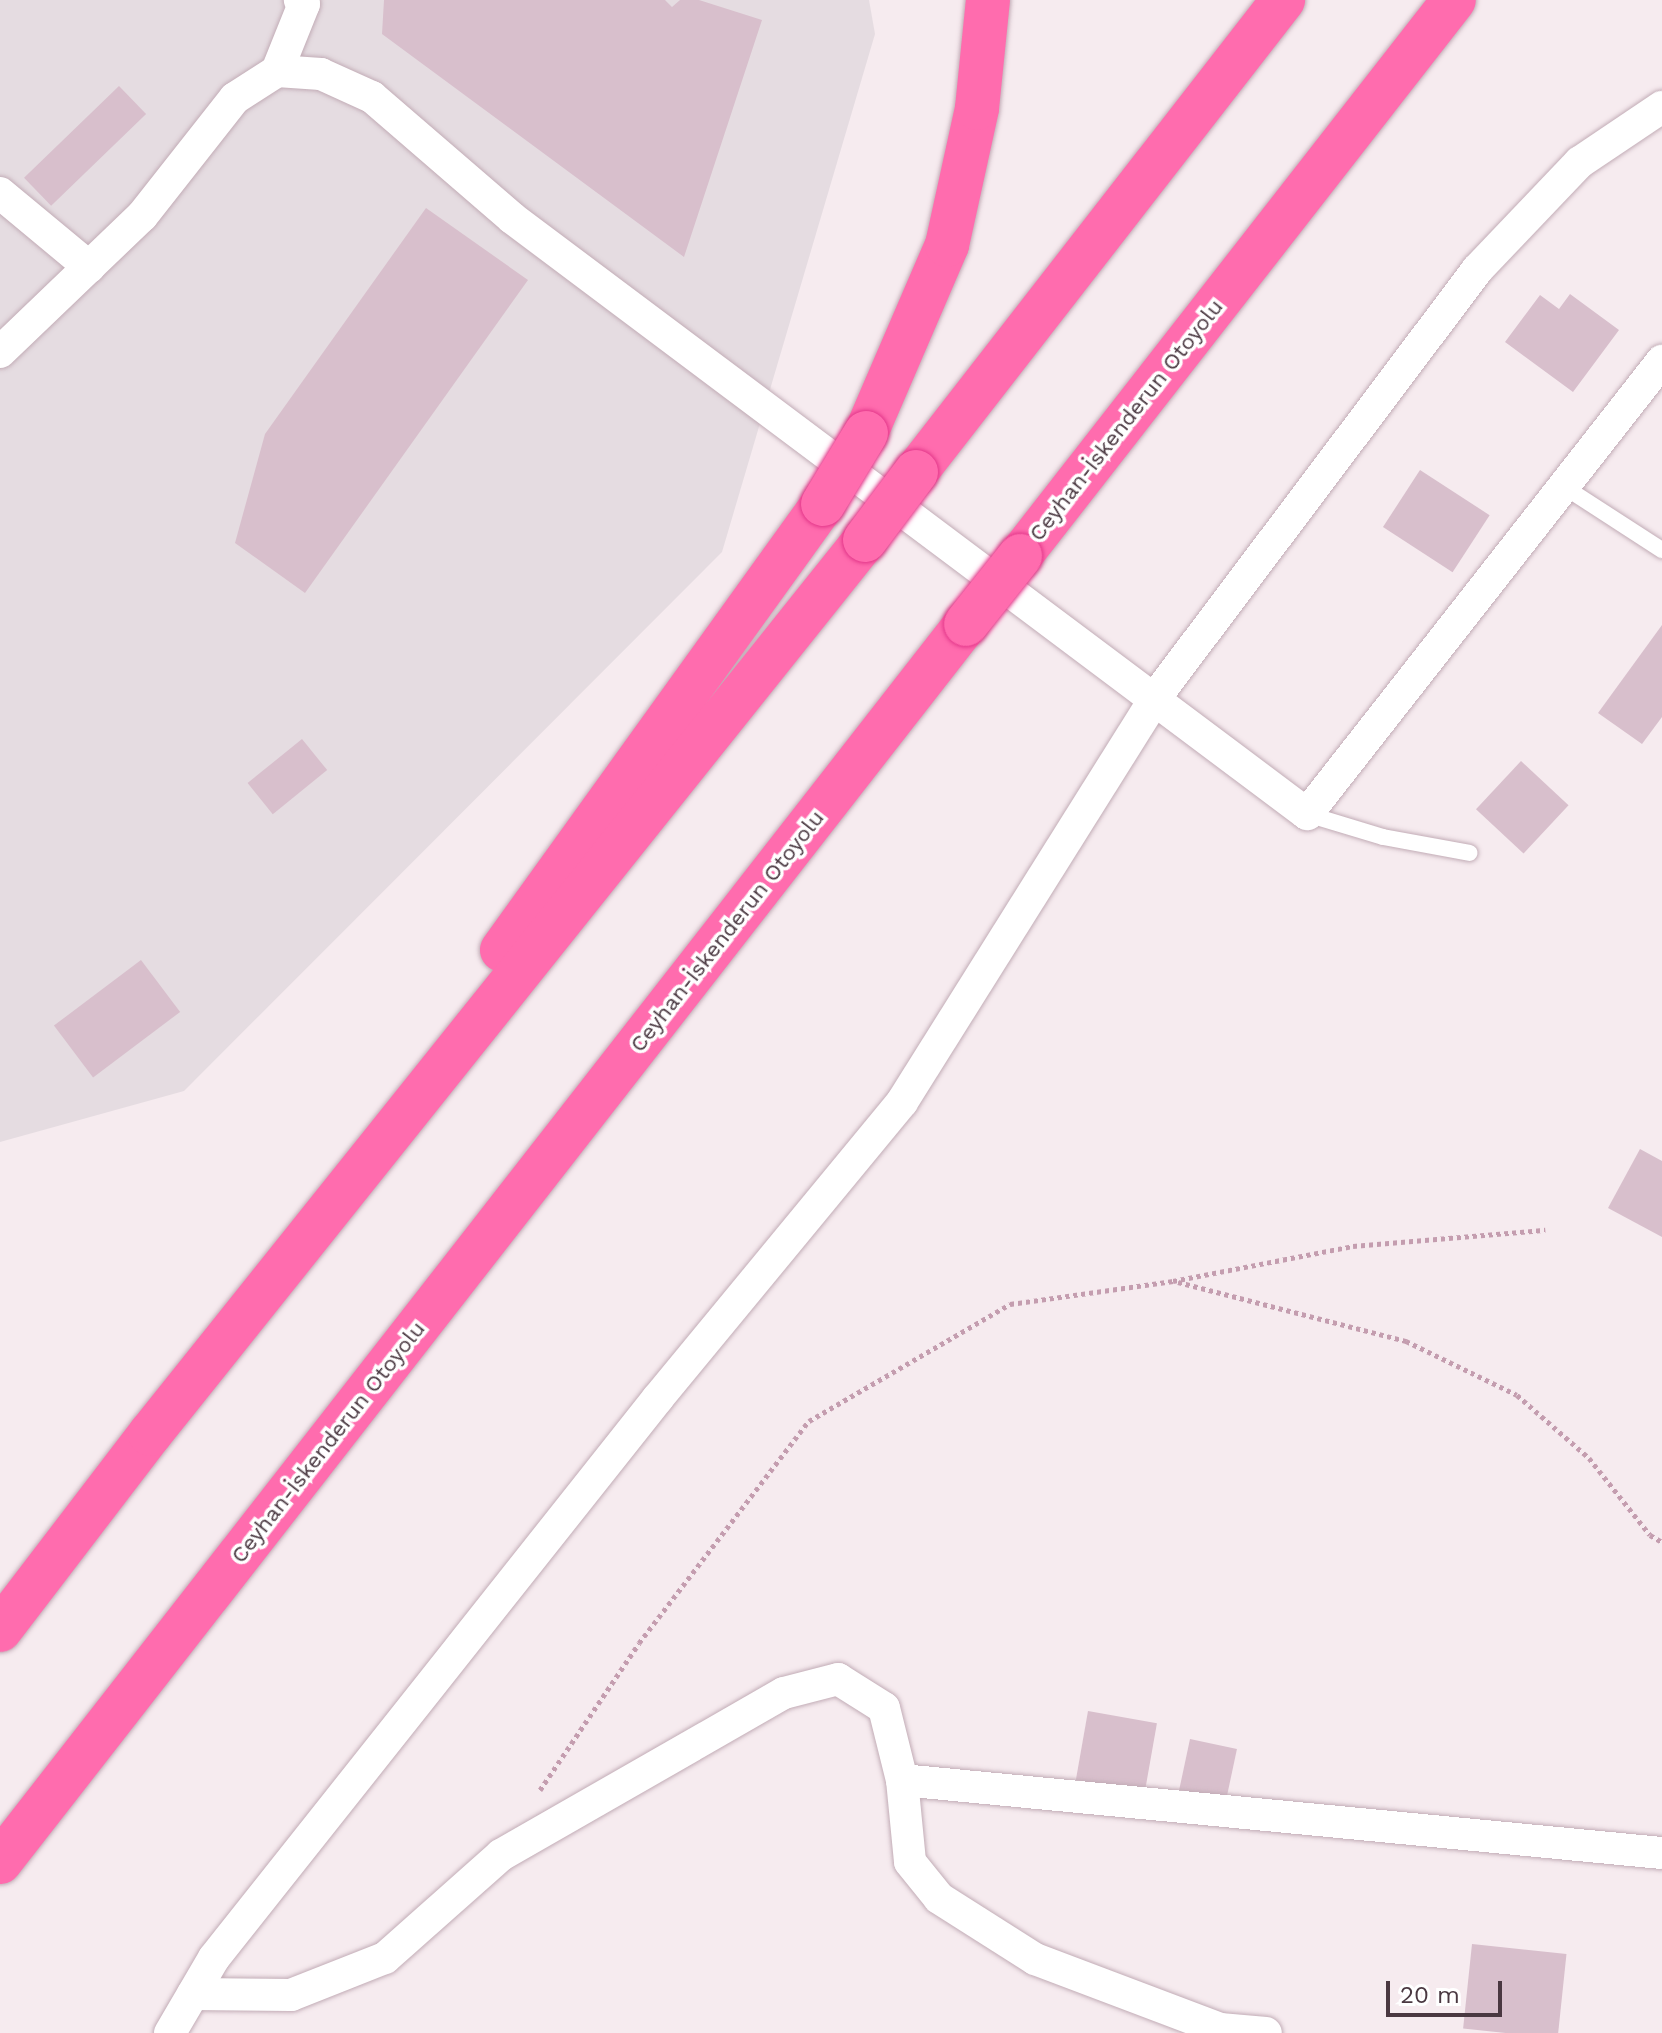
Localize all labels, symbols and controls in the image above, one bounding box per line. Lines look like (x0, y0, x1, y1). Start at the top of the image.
street label: Ceyhan-İskenderun Otoyolu (1023, 294, 1229, 546)
street label: Ceyhan-İskenderun Otoyolu (624, 805, 830, 1057)
street label: Ceyhan-İskenderun Otoyolu (225, 1316, 431, 1568)
scale bar (1390, 1965, 1506, 2015)
text: 20 m (1400, 1981, 1460, 2009)

